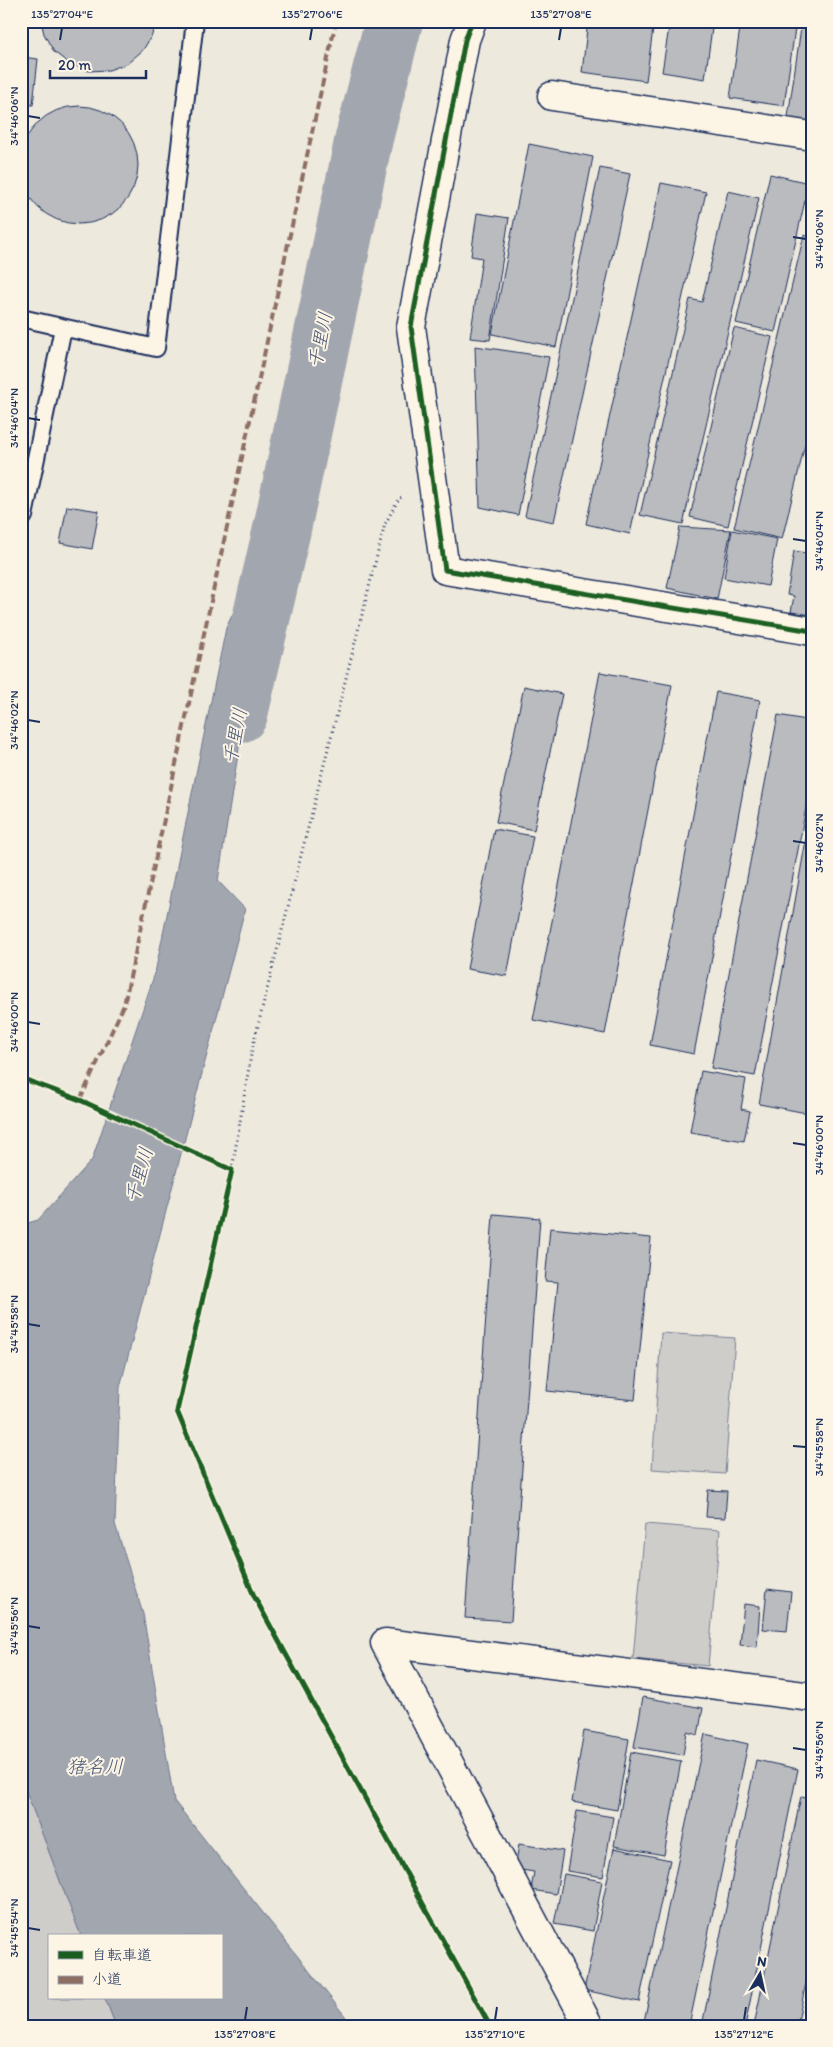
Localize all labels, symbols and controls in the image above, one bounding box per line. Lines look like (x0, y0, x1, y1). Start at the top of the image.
text: 135°27'04"E (31, 7, 93, 21)
text: 135°27'06"E (281, 7, 343, 21)
text: 135°27'08"E (530, 7, 592, 21)
scale bar (50, 48, 146, 80)
text: 20 m (58, 56, 92, 74)
text: 34°46'06"N (7, 86, 21, 146)
text: 34°46'06"N (812, 209, 826, 269)
water label: 千里川 (303, 310, 337, 370)
text: 34°46'04"N (7, 388, 21, 448)
text: 34°46'04"N (812, 511, 826, 571)
text: 34°46'02"N (7, 690, 21, 750)
water label: 千里川 (218, 706, 252, 766)
text: 34°46'02"N (812, 813, 826, 873)
text: 34°46'00"N (7, 992, 21, 1052)
text: 34°46'00"N (812, 1115, 826, 1175)
water label: 千里川 (120, 1144, 158, 1206)
text: 34°45'58"N (7, 1295, 21, 1353)
text: 34°45'58"N (812, 1418, 826, 1476)
text: 34°45'56"N (7, 1597, 21, 1655)
text: 34°45'56"N (812, 1721, 826, 1779)
water label: 猪名川 (66, 1755, 124, 1778)
text: 34°45'54"N (7, 1898, 21, 1958)
legend (48, 1934, 222, 2000)
text: 自転車道 (92, 1946, 152, 1964)
north arrow (736, 1950, 786, 2000)
text: N (756, 1953, 768, 1971)
text: 小道 (92, 1970, 122, 1988)
text: 135°27'08"E (214, 2027, 276, 2041)
text: 135°27'10"E (465, 2027, 526, 2041)
text: 135°27'12"E (714, 2027, 774, 2041)

